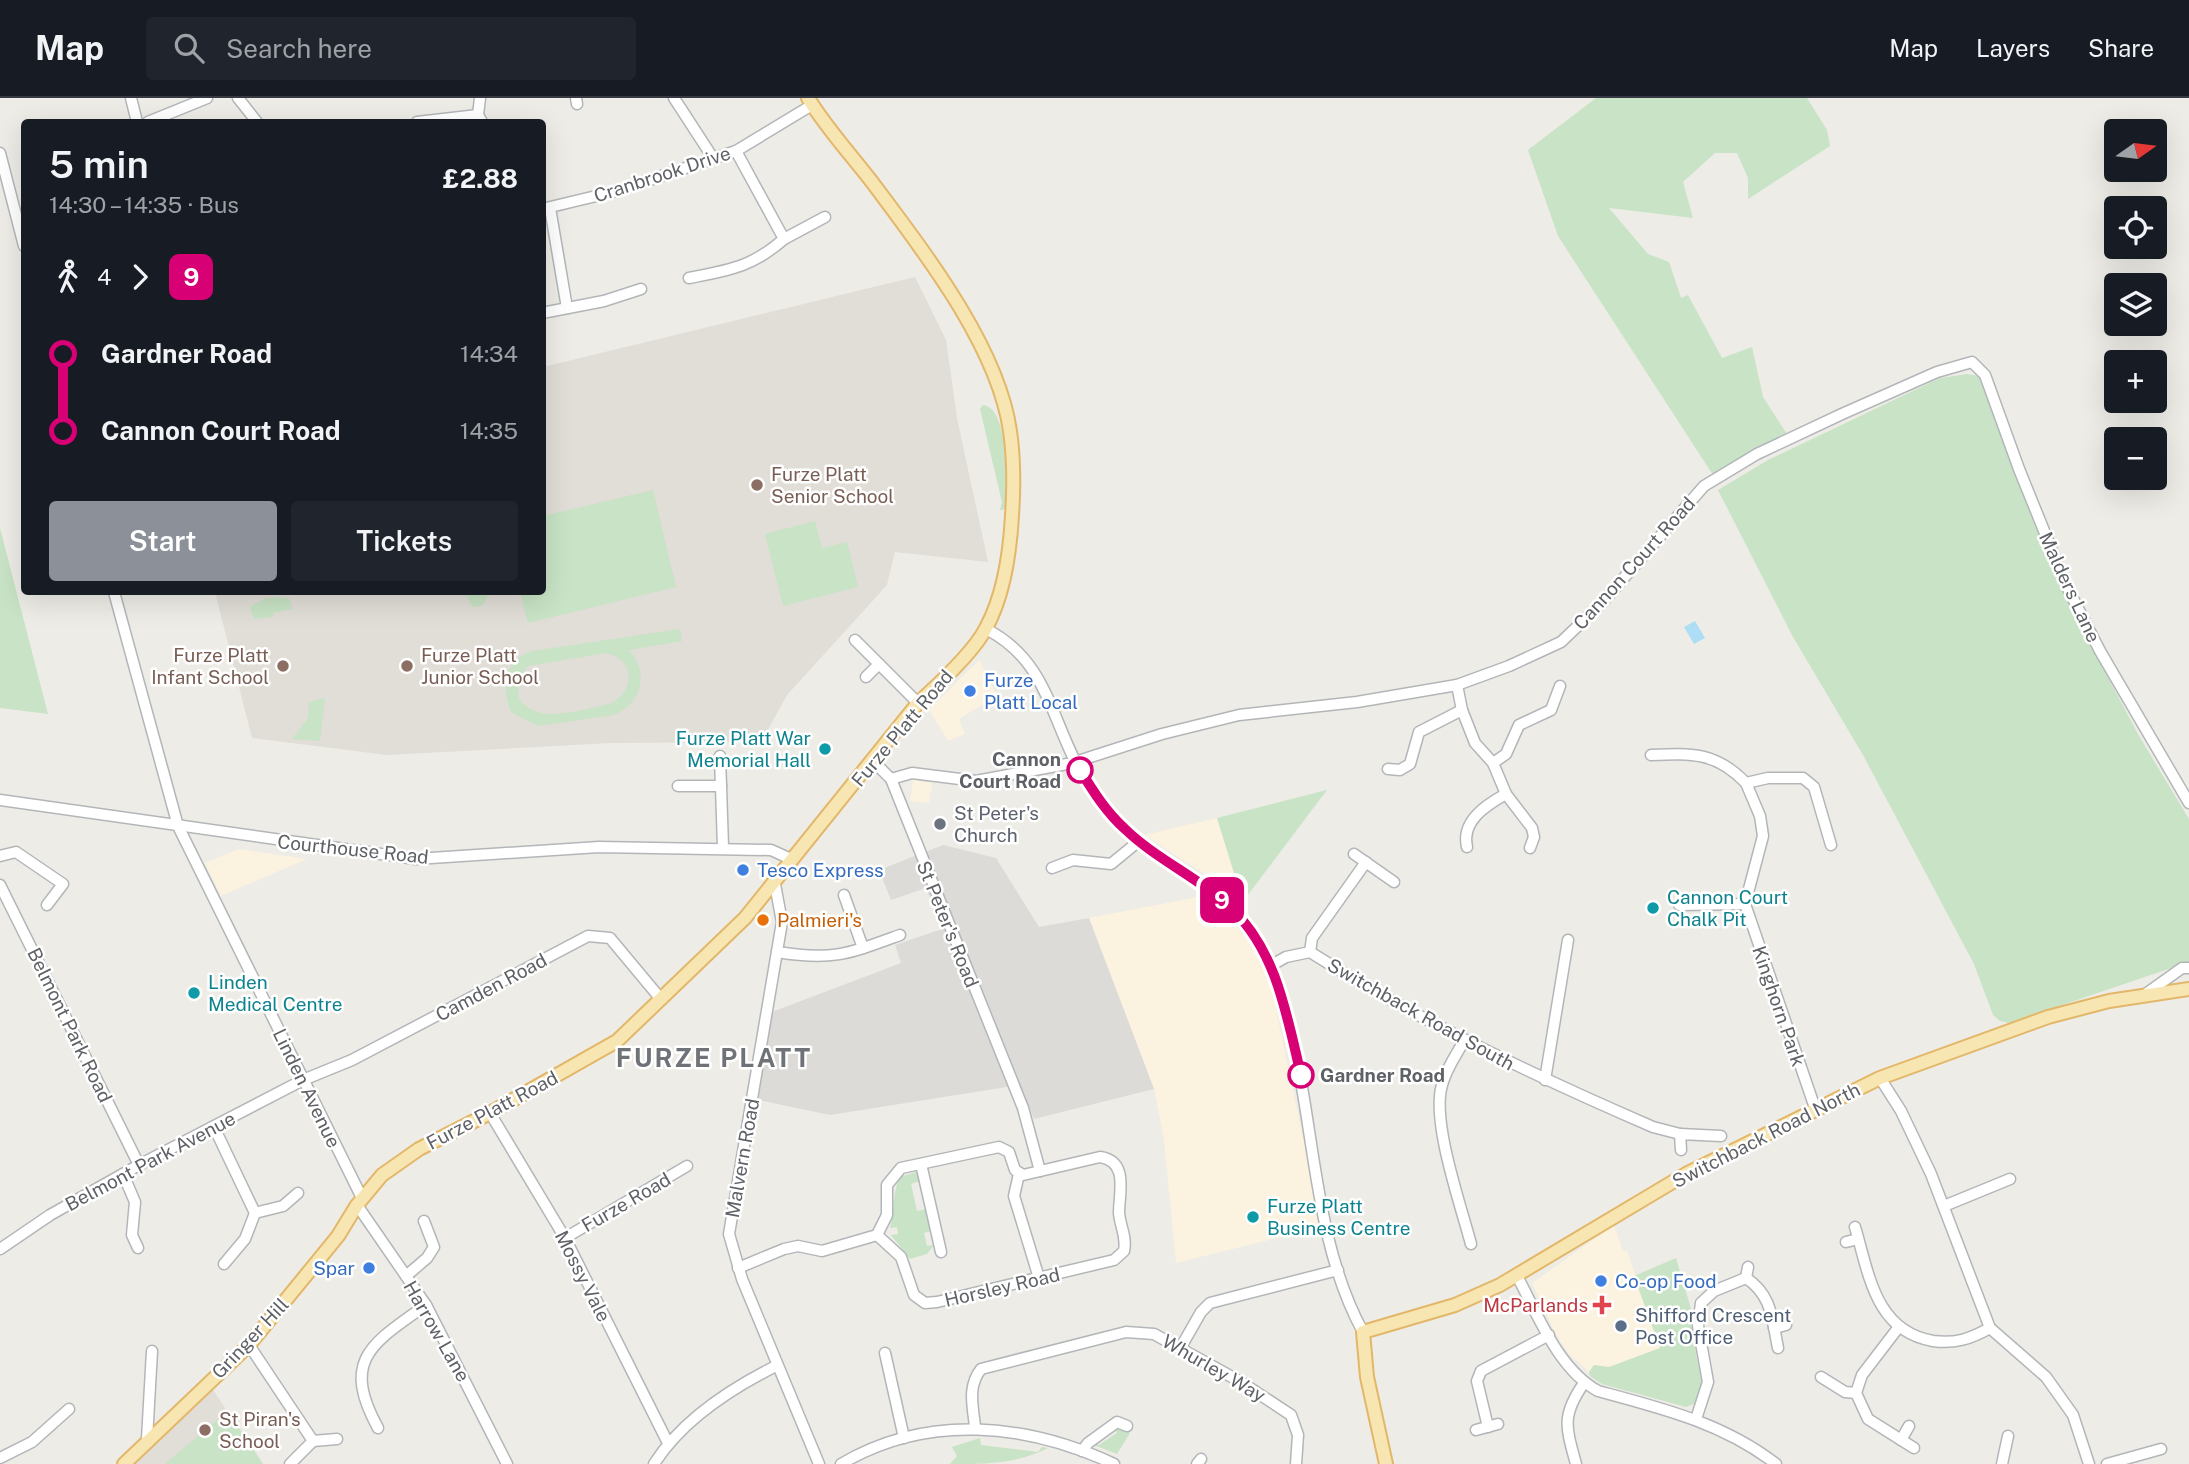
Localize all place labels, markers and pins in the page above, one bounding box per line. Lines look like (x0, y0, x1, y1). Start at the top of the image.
place label: Furze Platt Senior School (771, 463, 894, 507)
marker: Furze Platt Senior School (749, 477, 765, 493)
place label: Furze Platt Infant School (151, 644, 269, 688)
place label: Furze Platt Junior School (421, 644, 539, 688)
marker: Furze Platt Infant School (275, 658, 291, 674)
marker: Furze Platt Junior School (399, 658, 415, 674)
place label: Furze Platt Local (984, 669, 1078, 713)
marker: Furze Platt Local (962, 683, 978, 699)
place label: Furze Platt War Memorial Hall (676, 727, 811, 771)
marker: Furze Platt War Memorial Hall (817, 741, 833, 757)
place label: Cannon Court Road (959, 748, 1061, 792)
marker: Cannon Court Road (1067, 757, 1093, 783)
place label: St Peter's Church (954, 802, 1039, 846)
marker: St Peter's Church (932, 816, 948, 832)
place label: Tesco Express (757, 859, 884, 881)
marker: Tesco Express (735, 862, 751, 878)
place label: Cannon Court Chalk Pit (1667, 886, 1788, 930)
marker: Cannon Court Chalk Pit (1645, 900, 1661, 916)
place label: Palmieri's (777, 909, 862, 931)
marker: Palmieri's (755, 912, 771, 928)
place label: Linden Medical Centre (208, 971, 343, 1015)
marker: Linden Medical Centre (186, 985, 202, 1001)
marker: Gardner Road (1288, 1062, 1314, 1088)
place label: Gardner Road (1320, 1064, 1445, 1086)
place label: Furze Platt Business Centre (1267, 1195, 1410, 1239)
marker: Furze Platt Business Centre (1245, 1209, 1261, 1225)
place label: Spar (313, 1257, 355, 1279)
marker: Spar (361, 1260, 377, 1276)
place label: Co-op Food (1615, 1270, 1717, 1292)
marker: Co-op Food (1593, 1273, 1609, 1289)
place label: McParlands (1483, 1294, 1588, 1316)
marker: McParlands (1594, 1297, 1610, 1313)
place label: Shifford Crescent Post Office (1635, 1304, 1791, 1348)
marker: Shifford Crescent Post Office (1613, 1318, 1629, 1334)
place label: St Piran's School (219, 1408, 301, 1452)
marker: St Piran's School (197, 1422, 213, 1438)

